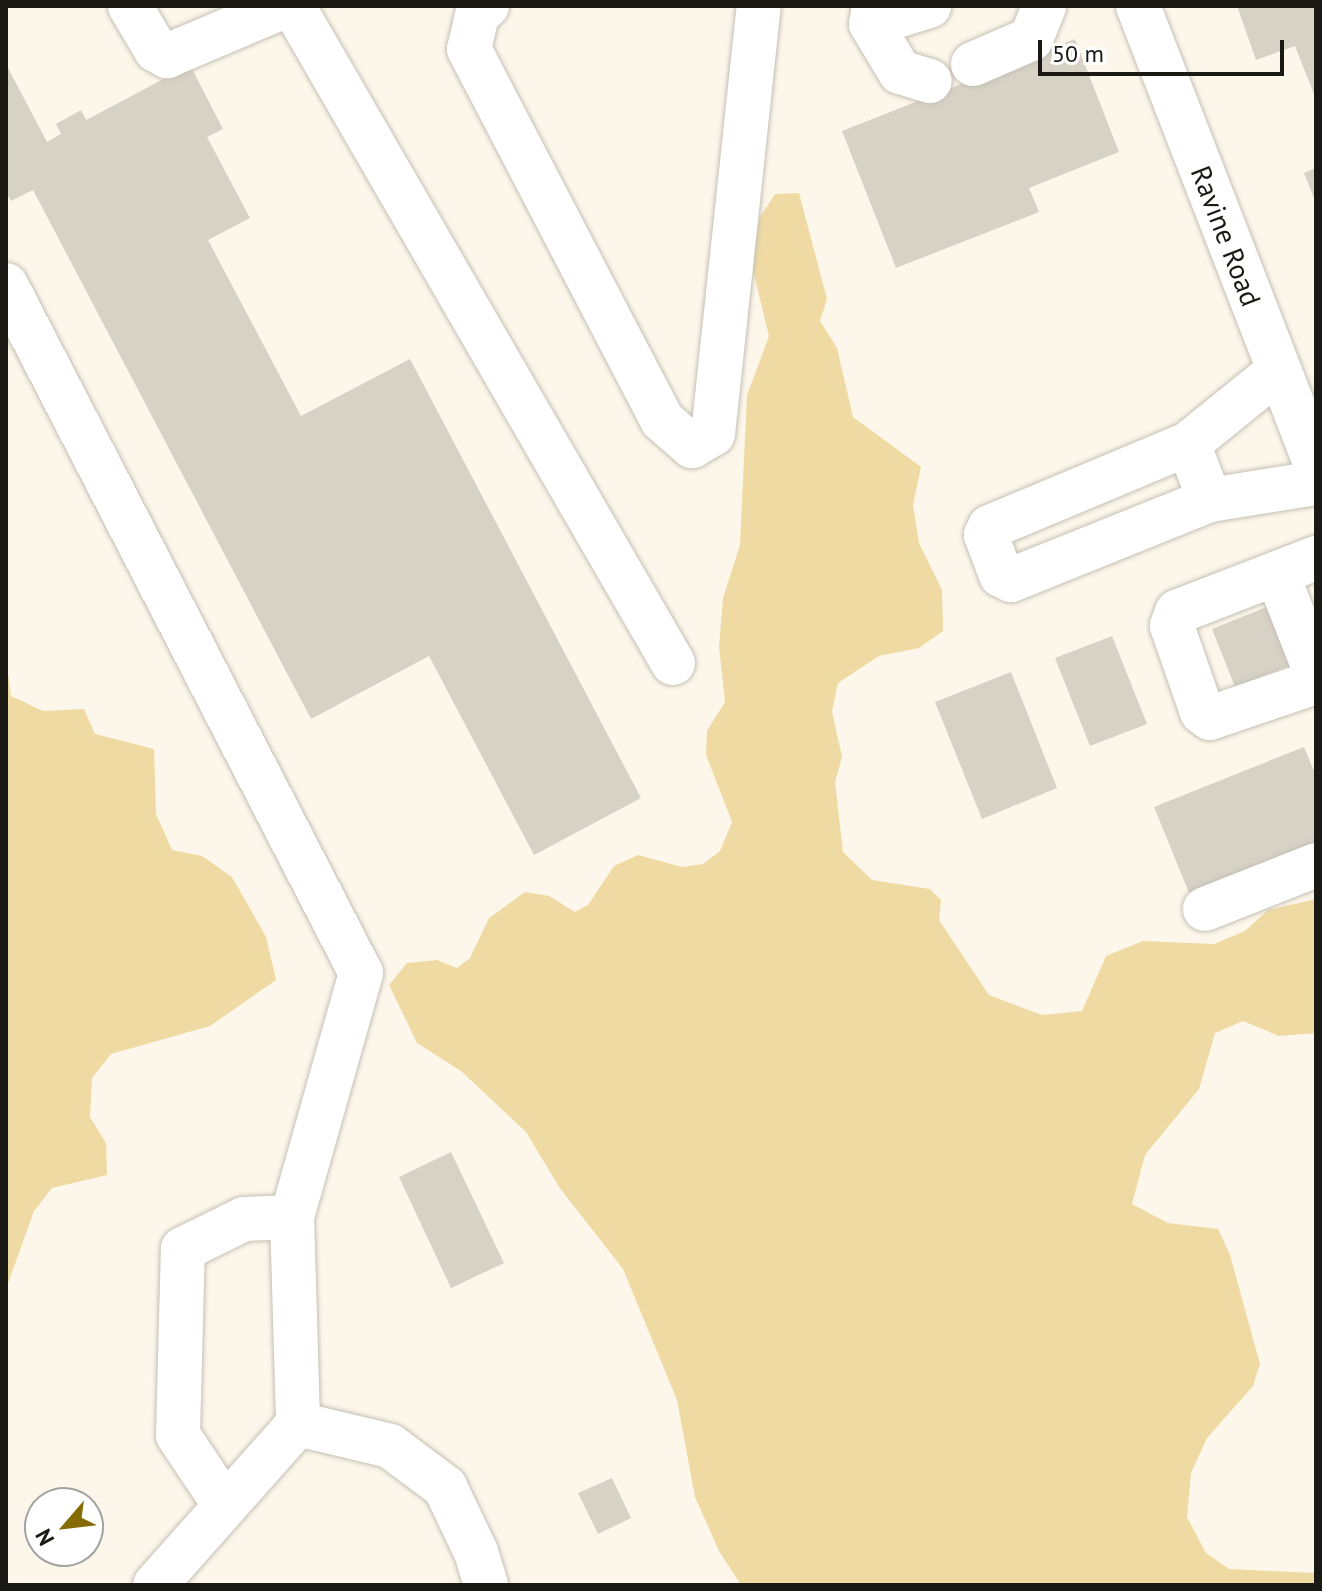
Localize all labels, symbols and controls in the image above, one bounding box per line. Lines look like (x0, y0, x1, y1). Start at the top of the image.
scale bar (1042, 24, 1288, 74)
text: 50 m (1052, 38, 1104, 69)
street label: Ravine Road (1184, 161, 1268, 311)
north arrow (24, 1487, 104, 1567)
text: N (29, 1524, 60, 1550)

